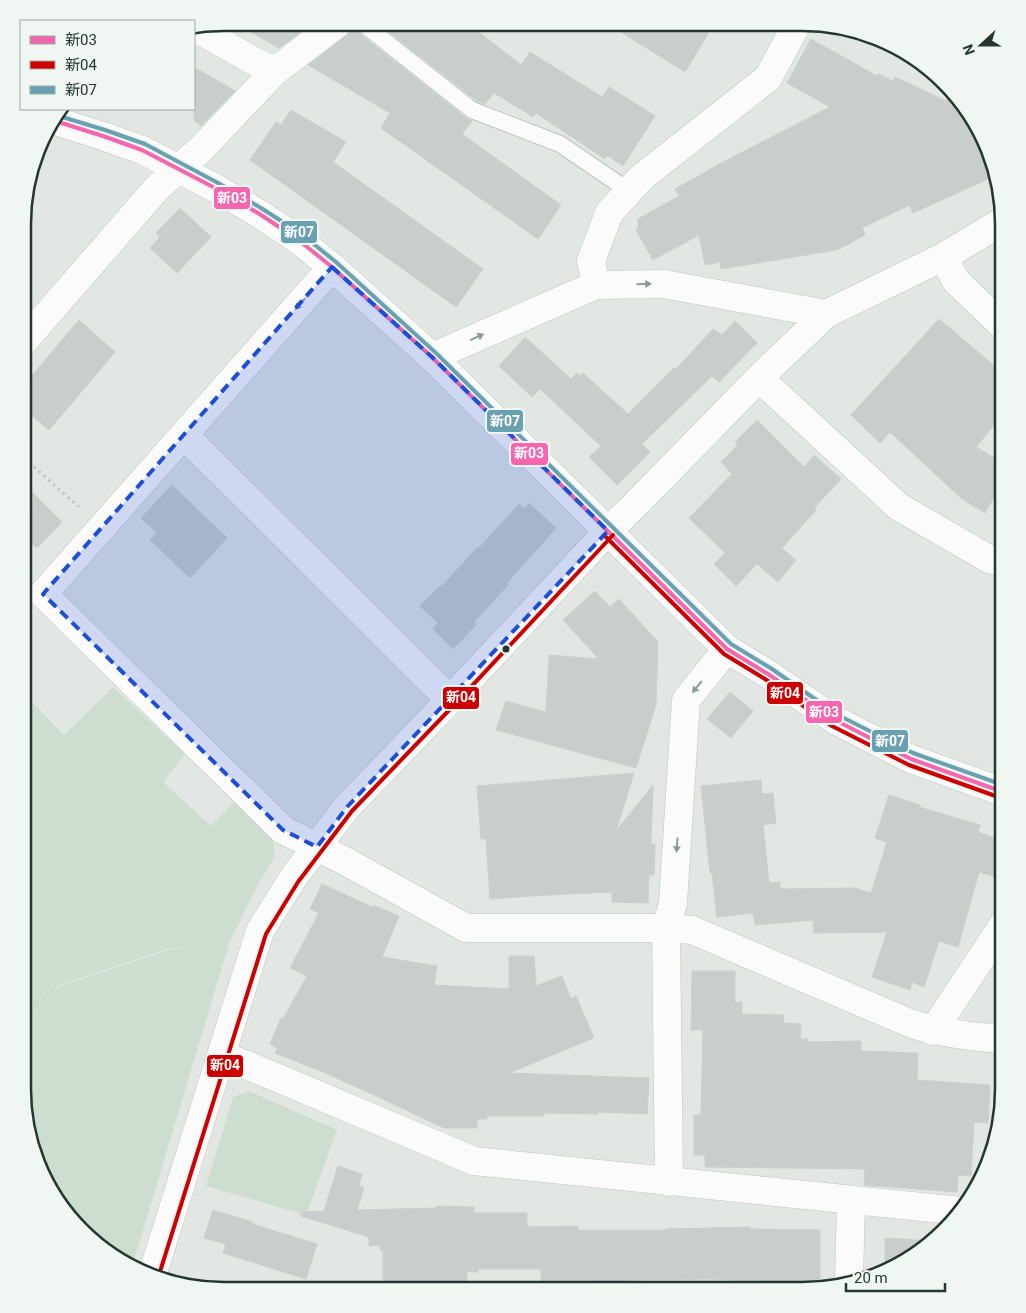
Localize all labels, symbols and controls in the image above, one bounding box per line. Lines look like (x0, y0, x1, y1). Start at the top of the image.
legend (20, 20, 195, 110)
north arrow (956, 20, 1006, 70)
text: 新03 (65, 31, 97, 49)
text: N (960, 42, 978, 57)
text: 新04 (65, 56, 97, 74)
text: 新07 (65, 81, 97, 99)
line badge: 新03 (213, 186, 251, 210)
text: 新03 (217, 190, 247, 206)
line badge: 新07 (280, 220, 318, 244)
text: 新07 (284, 224, 314, 240)
one-way arrow (637, 280, 653, 288)
one-way arrow (294, 297, 306, 309)
one-way arrow (470, 332, 484, 340)
line badge: 新07 (486, 409, 524, 433)
text: 新07 (490, 413, 520, 429)
line badge: 新03 (510, 442, 549, 466)
text: 新03 (514, 445, 544, 461)
unlabelled marker (501, 644, 511, 654)
one-way arrow (691, 680, 702, 693)
line badge: 新04 (766, 681, 804, 705)
text: 新04 (770, 685, 800, 701)
line badge: 新04 (442, 686, 480, 710)
text: 新04 (446, 689, 476, 705)
line badge: 新03 (805, 700, 843, 724)
text: 新03 (809, 704, 839, 720)
line badge: 新07 (871, 729, 909, 753)
text: 新07 (875, 733, 905, 749)
one-way arrow (672, 837, 680, 853)
line badge: 新04 (206, 1054, 244, 1078)
text: 新04 (210, 1057, 240, 1073)
scale bar (846, 1260, 945, 1292)
text: 20 m (854, 1269, 888, 1287)

